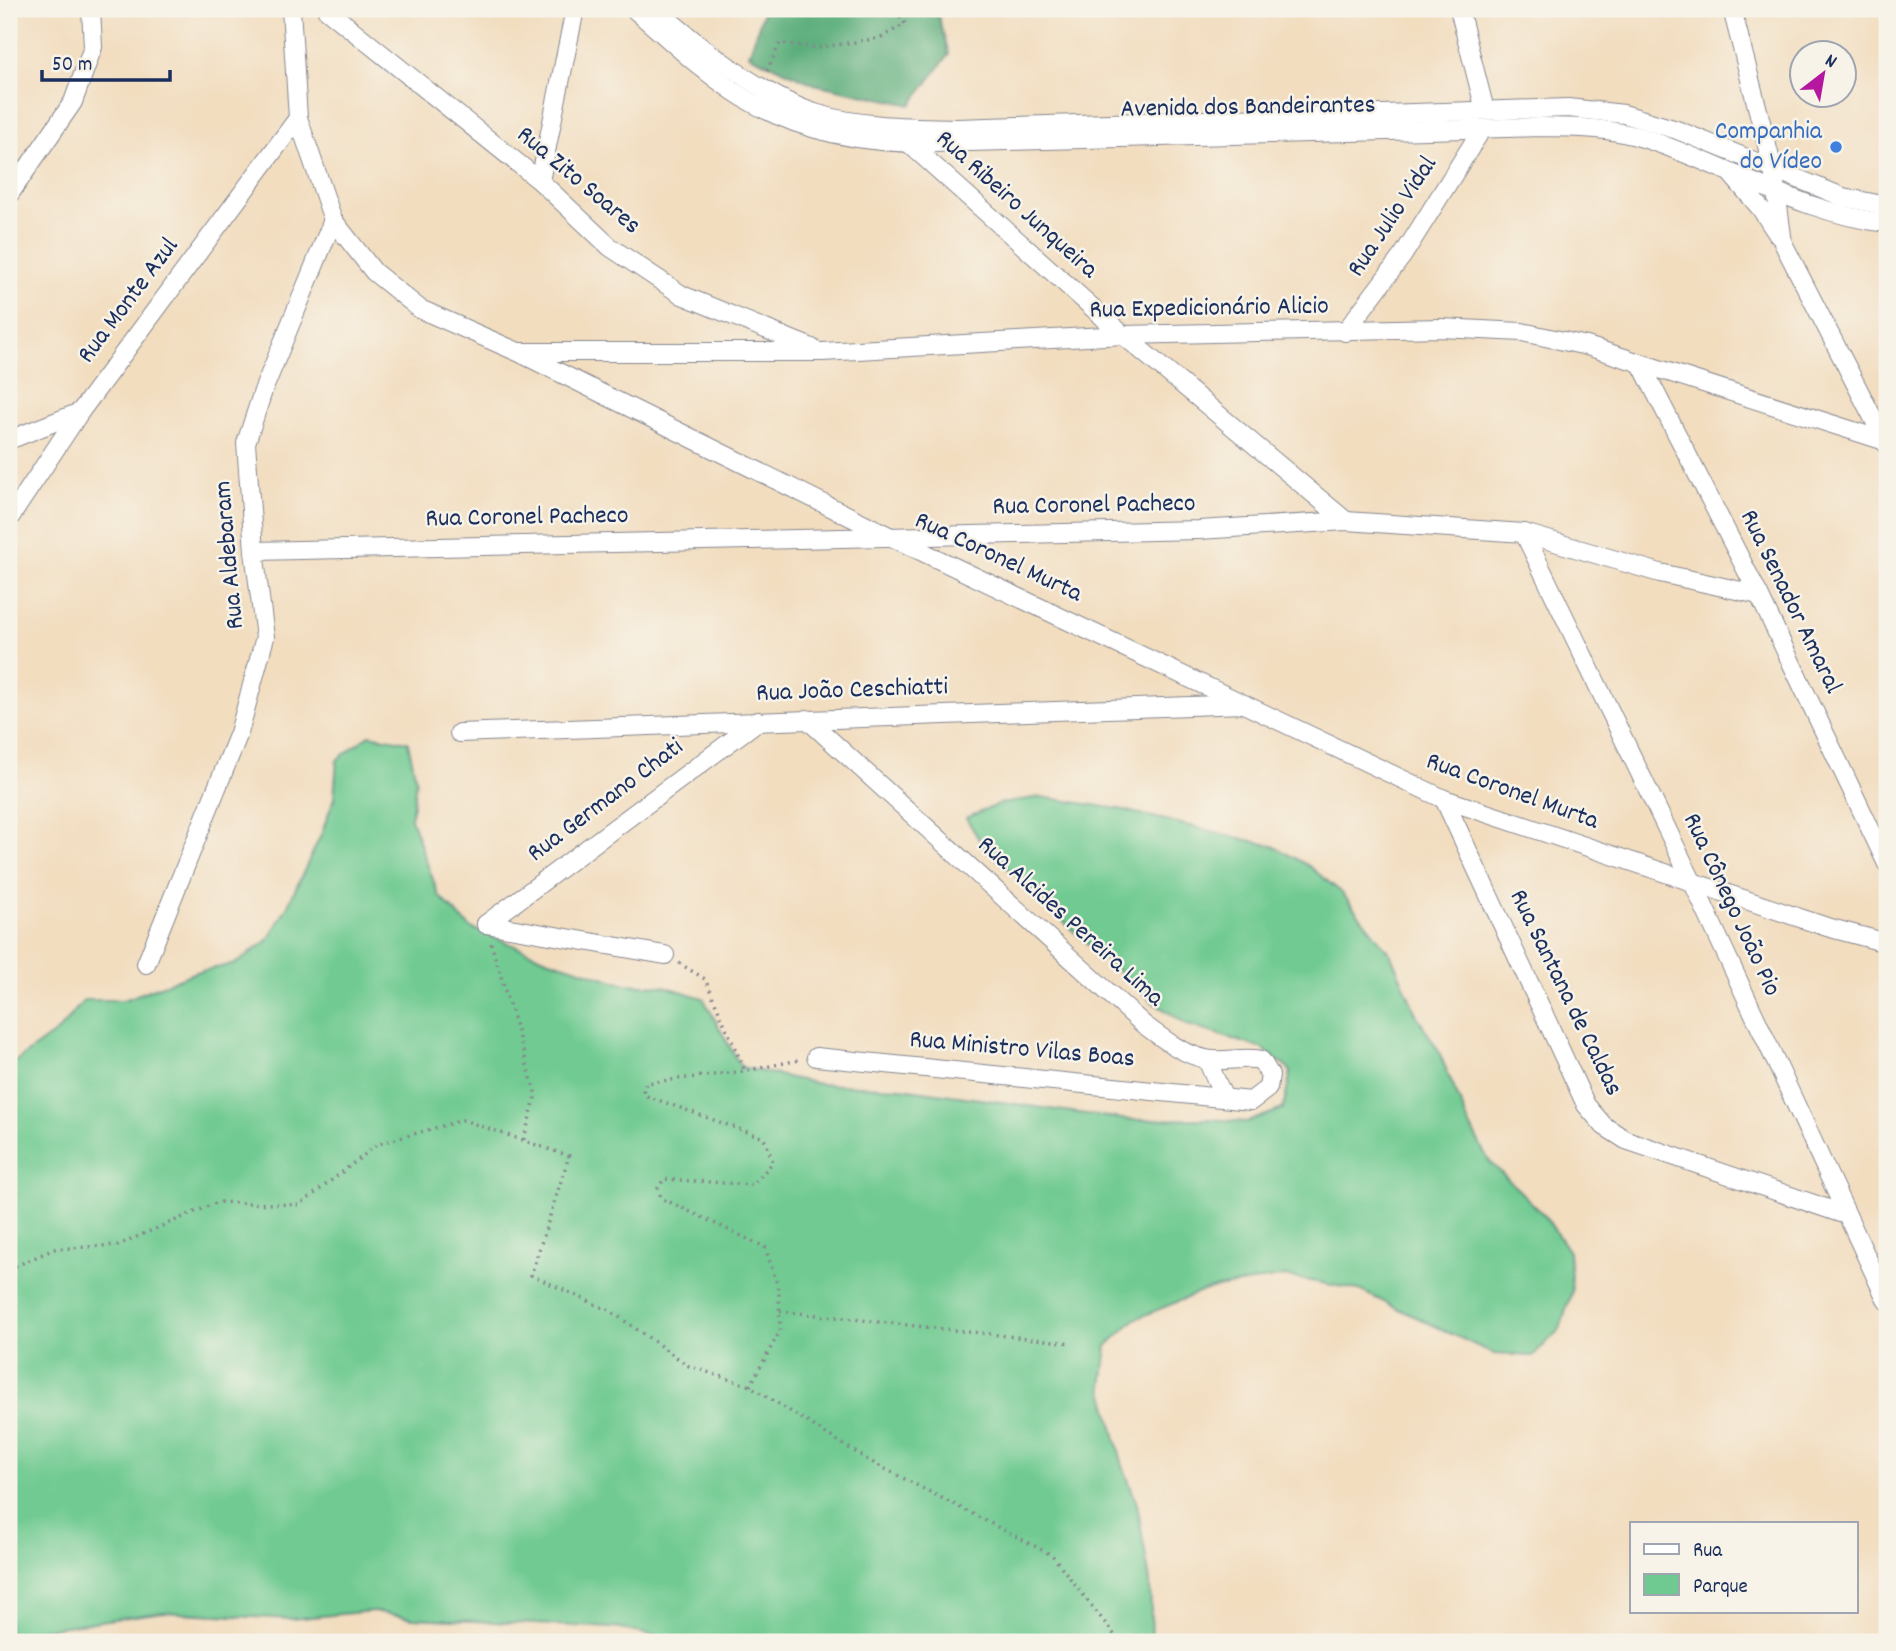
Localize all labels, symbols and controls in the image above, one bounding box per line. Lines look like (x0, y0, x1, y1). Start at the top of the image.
scale bar (42, 38, 170, 82)
north arrow (1787, 38, 1857, 108)
text: N (1819, 48, 1841, 76)
text: 50 m (52, 51, 92, 81)
street label: Avenida dos Bandeirantes (1120, 87, 1376, 129)
place label: Companhia do Vídeo (1715, 114, 1823, 181)
street label: Rua Zito Soares (508, 118, 648, 244)
street label: Rua Ribeiro Junqueira (926, 122, 1106, 289)
marker: Companhia do Vídeo (1828, 139, 1844, 155)
street label: Rua Julio Vidal (1339, 149, 1447, 285)
street label: Rua Monte Azul (69, 230, 189, 372)
street label: Rua Expedicionário Alicio (1089, 288, 1329, 330)
street label: Rua Aldebaram (205, 479, 255, 631)
street label: Rua Coronel Pacheco (992, 486, 1196, 526)
street label: Rua Coronel Pacheco (425, 498, 629, 538)
street label: Rua Coronel Murta (908, 503, 1089, 613)
street label: Rua Senador Amaral (1729, 504, 1851, 700)
street label: Rua João Ceschiatti (755, 669, 949, 713)
street label: Rua Germano Chati (520, 730, 692, 872)
street label: Rua Coronel Murta (1421, 744, 1604, 841)
street label: Rua Cônego João Pio (1672, 807, 1790, 1003)
street label: Rua Alcides Pereira Lima (968, 828, 1172, 1017)
street label: Rua Santana de Caldas (1499, 883, 1631, 1103)
street label: Rua Ministro Vilas Boas (908, 1022, 1136, 1078)
legend (1630, 1522, 1857, 1612)
text: Rua (1693, 1537, 1723, 1567)
text: Parque (1693, 1573, 1748, 1603)

